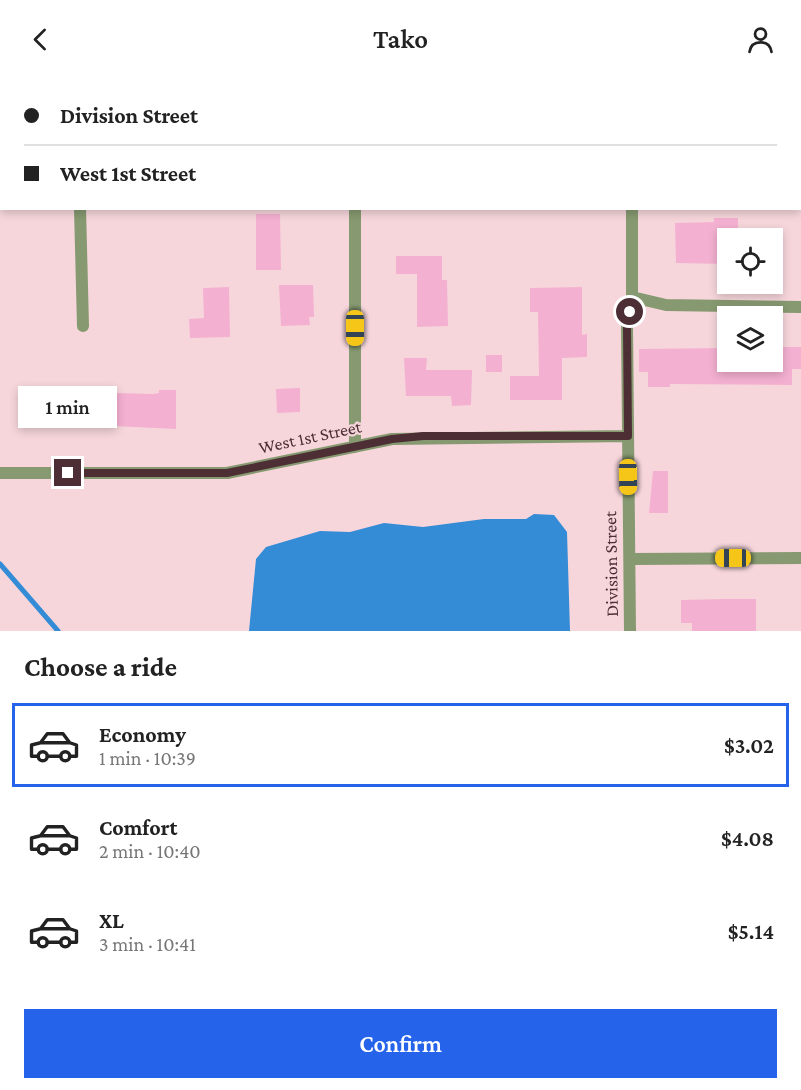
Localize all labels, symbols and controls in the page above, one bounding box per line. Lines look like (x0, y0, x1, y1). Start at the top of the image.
icon: back (24, 23, 57, 56)
icon: person (744, 23, 777, 56)
text: Tako (373, 24, 428, 54)
text: Division Street (60, 103, 198, 128)
text: West 1st Street (60, 161, 196, 186)
map controls (717, 228, 783, 372)
button: locate (717, 228, 783, 294)
route start (616, 298, 643, 325)
button: layers (717, 306, 783, 372)
car (346, 310, 364, 346)
callout: 1 min (19, 386, 118, 428)
text: 1 min (45, 396, 90, 418)
street label: West 1st Street (257, 416, 364, 458)
route end (54, 459, 81, 486)
car (619, 459, 637, 495)
street label: Division Street (600, 510, 622, 617)
car (715, 549, 751, 567)
text: Choose a ride (24, 652, 177, 682)
icon: car (27, 718, 81, 772)
text: Economy (99, 722, 186, 747)
text: $3.02 (724, 733, 774, 758)
text: 1 min · 10:39 (99, 747, 196, 769)
icon: car (27, 811, 81, 865)
text: Comfort (99, 815, 177, 840)
text: $4.08 (721, 826, 774, 851)
text: 2 min · 10:40 (99, 840, 201, 862)
icon: car (27, 904, 81, 958)
text: XL (99, 908, 124, 933)
text: $5.14 (728, 919, 774, 944)
text: 3 min · 10:41 (99, 933, 196, 955)
button: Confirm (24, 1009, 777, 1078)

